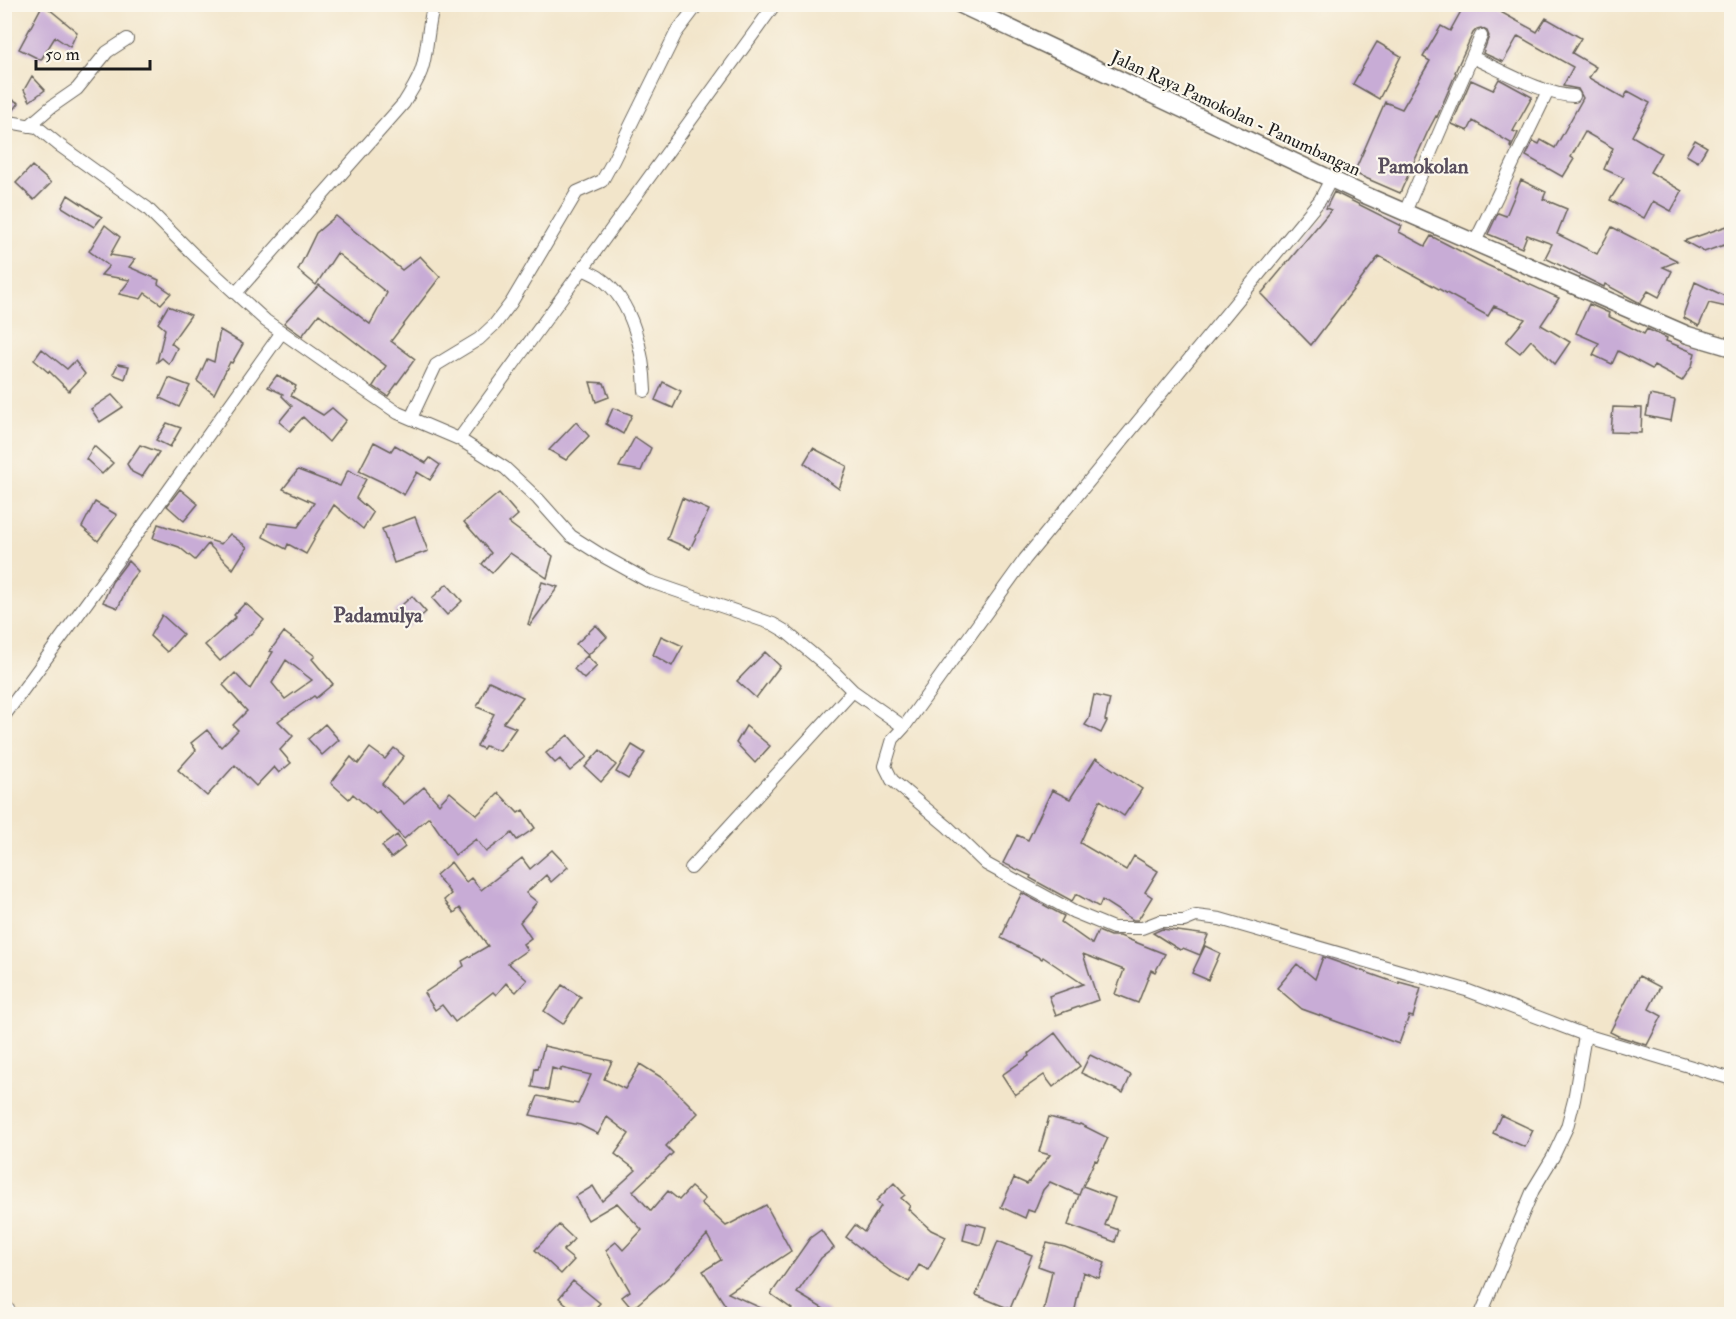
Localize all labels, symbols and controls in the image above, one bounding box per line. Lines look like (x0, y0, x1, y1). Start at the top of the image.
scale bar (36, 33, 150, 71)
text: 50 m (45, 43, 80, 66)
street label: Jalan Raya Pamokolan - Panumbangan (1106, 45, 1364, 182)
district label: Pamokolan (1377, 153, 1469, 180)
district label: Padamulya (333, 602, 424, 629)

